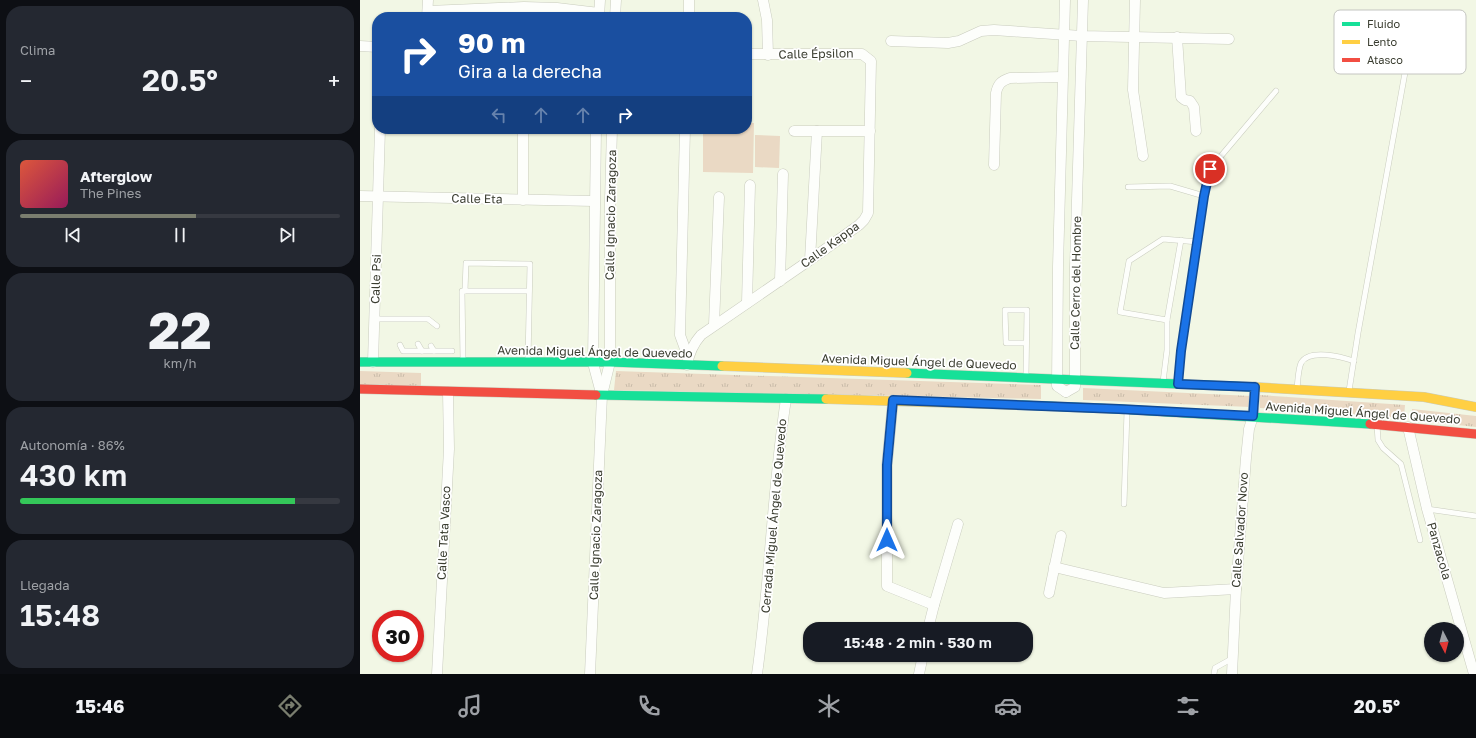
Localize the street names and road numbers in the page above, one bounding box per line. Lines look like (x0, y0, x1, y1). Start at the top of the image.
street label: Calle Épsilon (778, 45, 854, 62)
street label: Calle Ignacio Zaragoza (602, 150, 619, 280)
street label: Calle Eta (451, 191, 503, 206)
street label: Calle Cerro del Hombre (1067, 216, 1084, 350)
street label: Calle Kappa (797, 218, 862, 271)
street label: Calle Psi (367, 254, 384, 304)
street label: Avenida Miguel Ángel de Quevedo (497, 342, 693, 361)
street label: Avenida Miguel Ángel de Quevedo (821, 351, 1017, 372)
street label: Avenida Miguel Ángel de Quevedo (1265, 398, 1461, 427)
street label: Cerrada Miguel Ángel de Quevedo (758, 418, 789, 614)
street label: Calle Ignacio Zaragoza (586, 469, 605, 600)
street label: Calle Salvador Novo (1228, 472, 1251, 588)
street label: Calle Tata Vasco (434, 486, 453, 580)
street label: Panzacola (1424, 520, 1455, 581)

